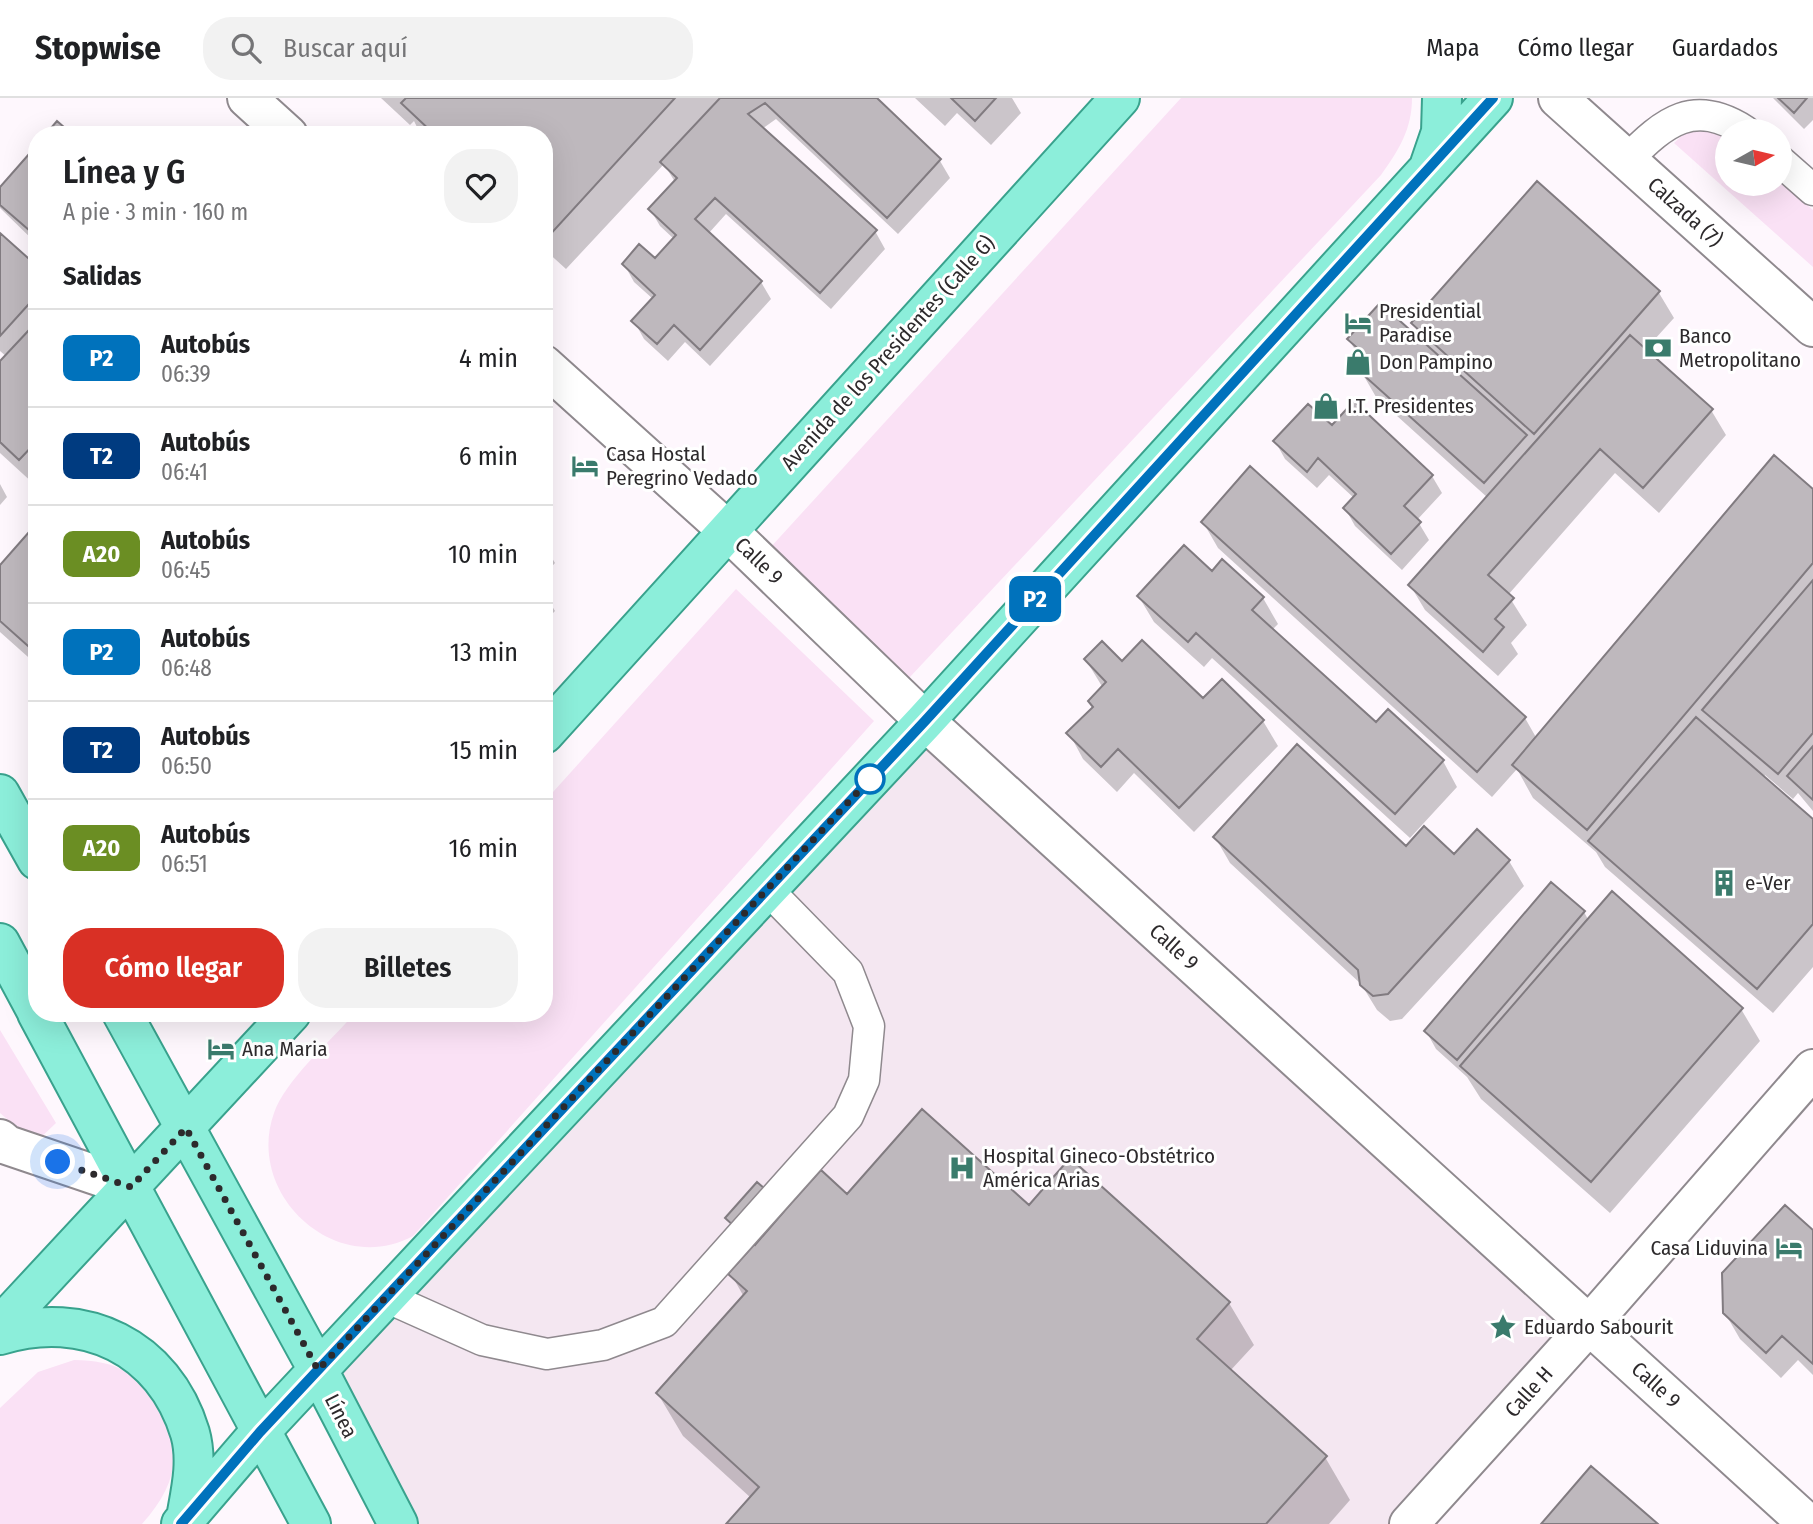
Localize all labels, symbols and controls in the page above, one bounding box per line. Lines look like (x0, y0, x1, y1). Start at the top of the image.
search box (203, 17, 693, 80)
text: Stopwise (35, 28, 161, 68)
icon: search (227, 29, 265, 67)
text: Buscar aquí (283, 33, 408, 64)
text: Mapa (1426, 34, 1479, 62)
text: Cómo llegar (1517, 34, 1634, 62)
text: Guardados (1672, 34, 1778, 62)
north arrow (1715, 119, 1792, 196)
map controls (1715, 119, 1792, 196)
button: heart (444, 149, 518, 223)
text: Línea y G (63, 152, 185, 192)
street label: Calzada (7) (1642, 172, 1728, 252)
text: A pie · 3 min · 160 m (63, 198, 248, 226)
street label: Avenida de los Presidentes (Calle G) (776, 230, 1000, 476)
text: Salidas (63, 261, 141, 292)
place label: Presidential Paradise (1379, 298, 1482, 348)
hotel icon: Presidential Paradise (1343, 308, 1373, 338)
place label: Banco Metropolitano (1679, 323, 1801, 373)
text: Autobús (161, 329, 250, 360)
bank icon: Banco Metropolitano (1643, 333, 1673, 363)
text: 4 min (459, 343, 518, 374)
text: P2 (90, 344, 113, 372)
shop icon: Don Pampino (1343, 347, 1373, 377)
place label: Don Pampino (1379, 349, 1493, 375)
text: 06:39 (161, 360, 211, 388)
shop icon: I.T. Presidentes (1311, 391, 1341, 421)
place label: I.T. Presidentes (1347, 393, 1474, 419)
text: Autobús (161, 427, 250, 458)
text: 6 min (459, 441, 518, 472)
place label: Casa Hostal Peregrino Vedado (606, 441, 758, 491)
text: T2 (90, 442, 113, 470)
hotel icon: Casa Hostal Peregrino Vedado (570, 451, 600, 481)
text: 06:41 (161, 458, 208, 486)
text: Autobús (161, 525, 250, 556)
street label: Calle 9 (729, 532, 789, 590)
text: 10 min (448, 539, 518, 570)
text: A20 (83, 540, 120, 568)
text: 06:45 (161, 556, 211, 584)
line badge: P2 (1004, 576, 1066, 622)
text: P2 (1023, 585, 1047, 613)
text: Autobús (161, 623, 250, 654)
text: 13 min (450, 637, 518, 668)
text: P2 (90, 638, 113, 666)
text: 06:48 (161, 654, 212, 682)
text: Autobús (161, 721, 250, 752)
text: 15 min (450, 735, 518, 766)
text: T2 (90, 736, 113, 764)
text: 06:50 (161, 752, 212, 780)
unlabelled marker (855, 764, 885, 794)
text: Autobús (161, 819, 250, 850)
text: 16 min (449, 833, 518, 864)
text: A20 (83, 834, 120, 862)
text: 06:51 (161, 850, 208, 878)
building icon: e-Ver (1709, 868, 1739, 898)
place label: e-Ver (1745, 870, 1791, 896)
street label: Calle 9 (1144, 918, 1204, 976)
button: Cómo llegar (63, 928, 284, 1008)
button: Billetes (298, 928, 518, 1008)
hotel icon: Ana Maria (206, 1034, 236, 1064)
place label: Ana Maria (242, 1036, 327, 1062)
place label: Hospital Gineco-Obstétrico América Arias (983, 1143, 1215, 1193)
your location (40, 1144, 75, 1179)
hospital icon: Hospital Gineco-Obstétrico América Arias (947, 1153, 977, 1183)
hotel icon: Casa Liduvina (1774, 1233, 1804, 1263)
place label: Casa Liduvina (1651, 1235, 1768, 1261)
place icon: Eduardo Sabourit (1488, 1312, 1518, 1342)
place label: Eduardo Sabourit (1524, 1314, 1673, 1340)
street label: Calle 9 (1626, 1356, 1686, 1414)
street label: Calle H (1499, 1361, 1559, 1423)
street label: Línea (319, 1390, 363, 1442)

